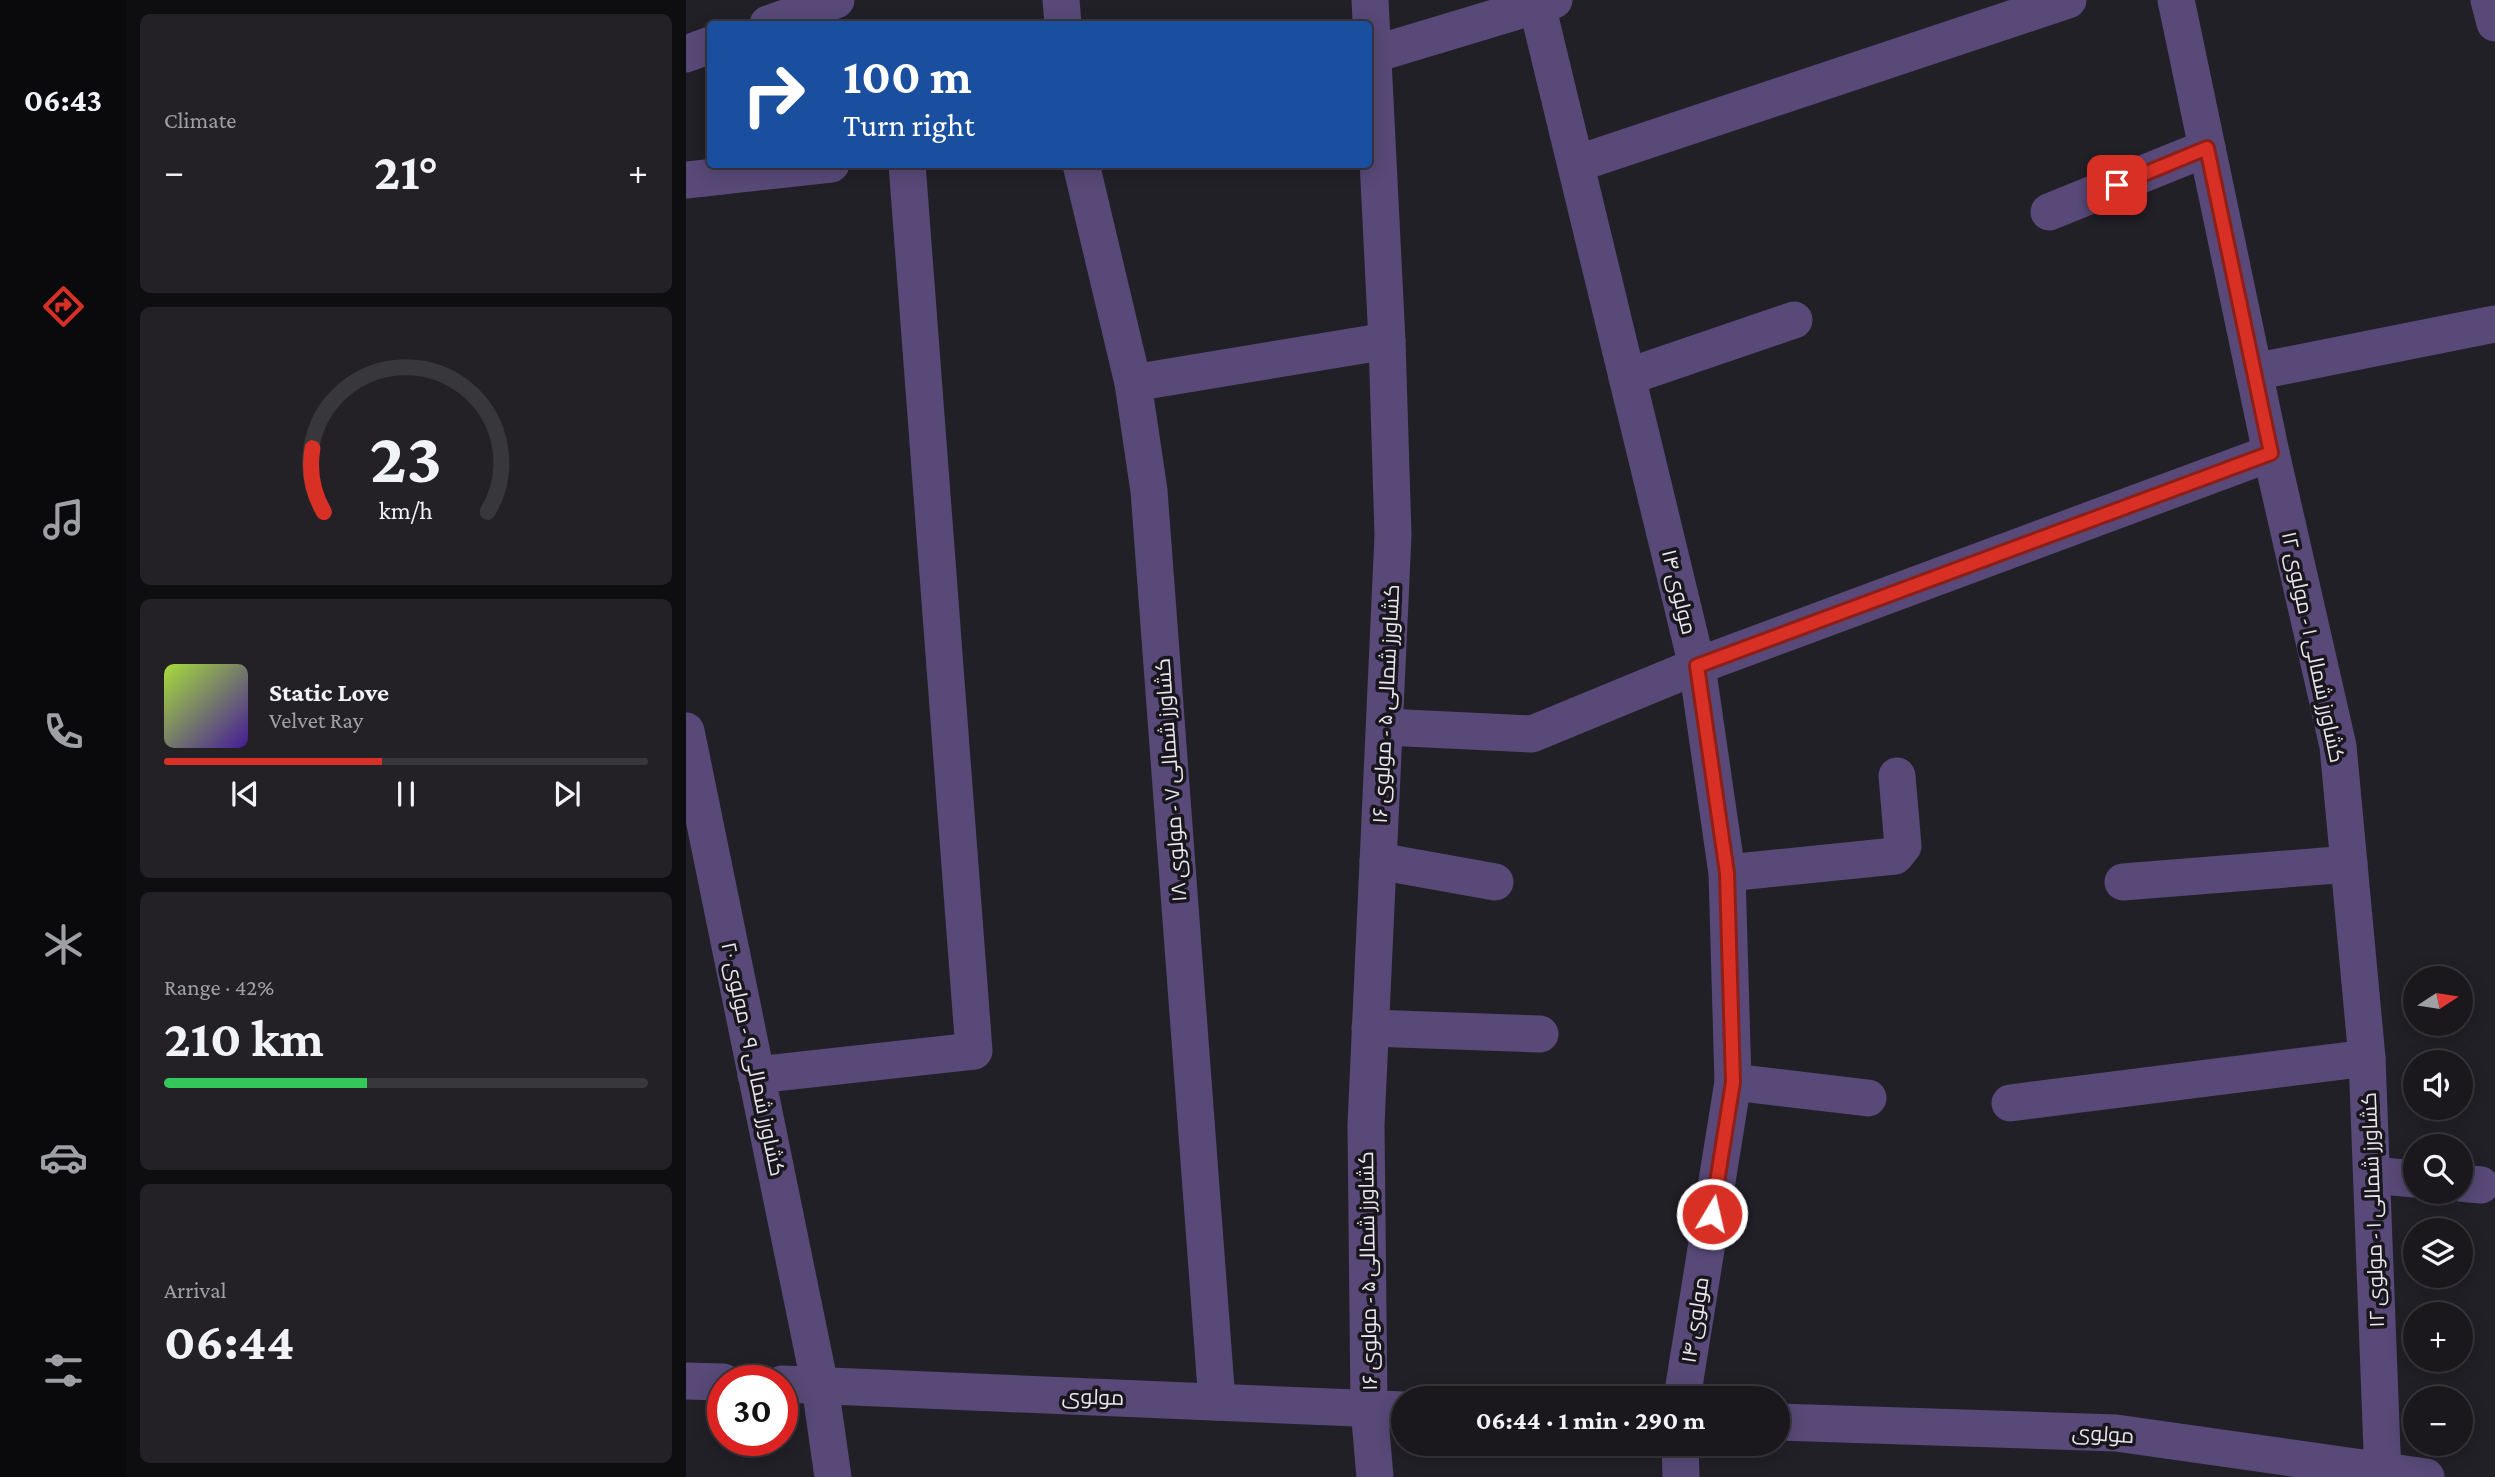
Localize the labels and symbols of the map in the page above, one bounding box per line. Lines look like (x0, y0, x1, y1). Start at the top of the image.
pin (2087, 155, 2147, 215)
street label: کشاورز شمالی ۱ - مولوی ۱۲ (2276, 529, 2349, 765)
street label: مولوی ۱۴ (1656, 547, 1701, 637)
street label: کشاورز شمالی ۵ - مولوی ۱۶ (1368, 584, 1405, 824)
street label: کشاورز شمالی ۷ - مولوی ۱۸ (1151, 657, 1192, 903)
street label: کشاورز شمالی ۹ - مولوی ۲۰ (715, 940, 790, 1179)
north arrow (2403, 966, 2473, 1036)
street label: کشاورز شمالی ۱ - مولوی ۱۲ (2357, 1092, 2390, 1328)
street label: کشاورز شمالی ۵ - مولوی ۱۶ (1354, 1151, 1383, 1391)
position arrow (1675, 1177, 1749, 1251)
street label: مولوی ۱۴ (1676, 1275, 1715, 1365)
speed limit sign: 30 (707, 1365, 798, 1456)
street label: مولوی (1061, 1384, 1125, 1411)
street label: مولوی (2071, 1420, 2135, 1449)

